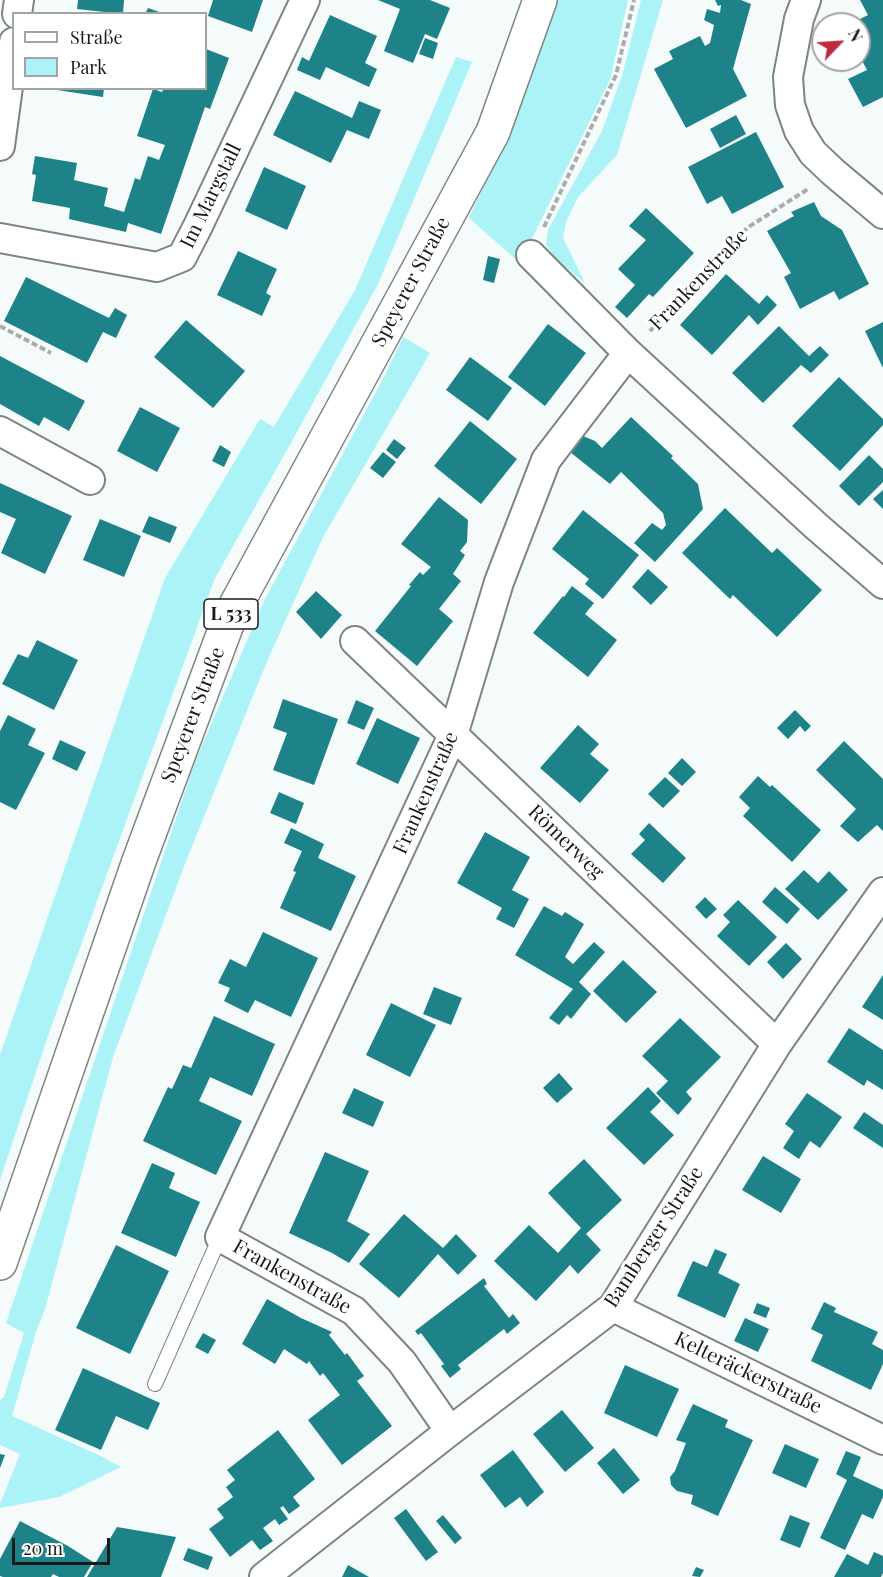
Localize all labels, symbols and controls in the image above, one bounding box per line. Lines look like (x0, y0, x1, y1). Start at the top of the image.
legend (12, 12, 207, 90)
north arrow (811, 12, 871, 72)
text: Straße (70, 25, 123, 49)
text: N (844, 25, 868, 45)
text: Park (70, 55, 107, 79)
street label: Im Margstall (175, 140, 247, 252)
street label: Speyerer Straße (367, 213, 455, 351)
street label: Frankenstraße (645, 224, 753, 336)
road number: L 533 (204, 599, 258, 629)
street label: Speyerer Straße (156, 644, 230, 786)
street label: Frankenstraße (388, 728, 464, 858)
street label: Römerweg (523, 800, 609, 884)
street label: Bamberger Straße (599, 1162, 709, 1312)
street label: Frankenstraße (229, 1235, 355, 1319)
street label: Kelteräckerstraße (670, 1327, 826, 1419)
scale bar (15, 1526, 112, 1564)
text: 20 m (23, 1536, 63, 1560)

